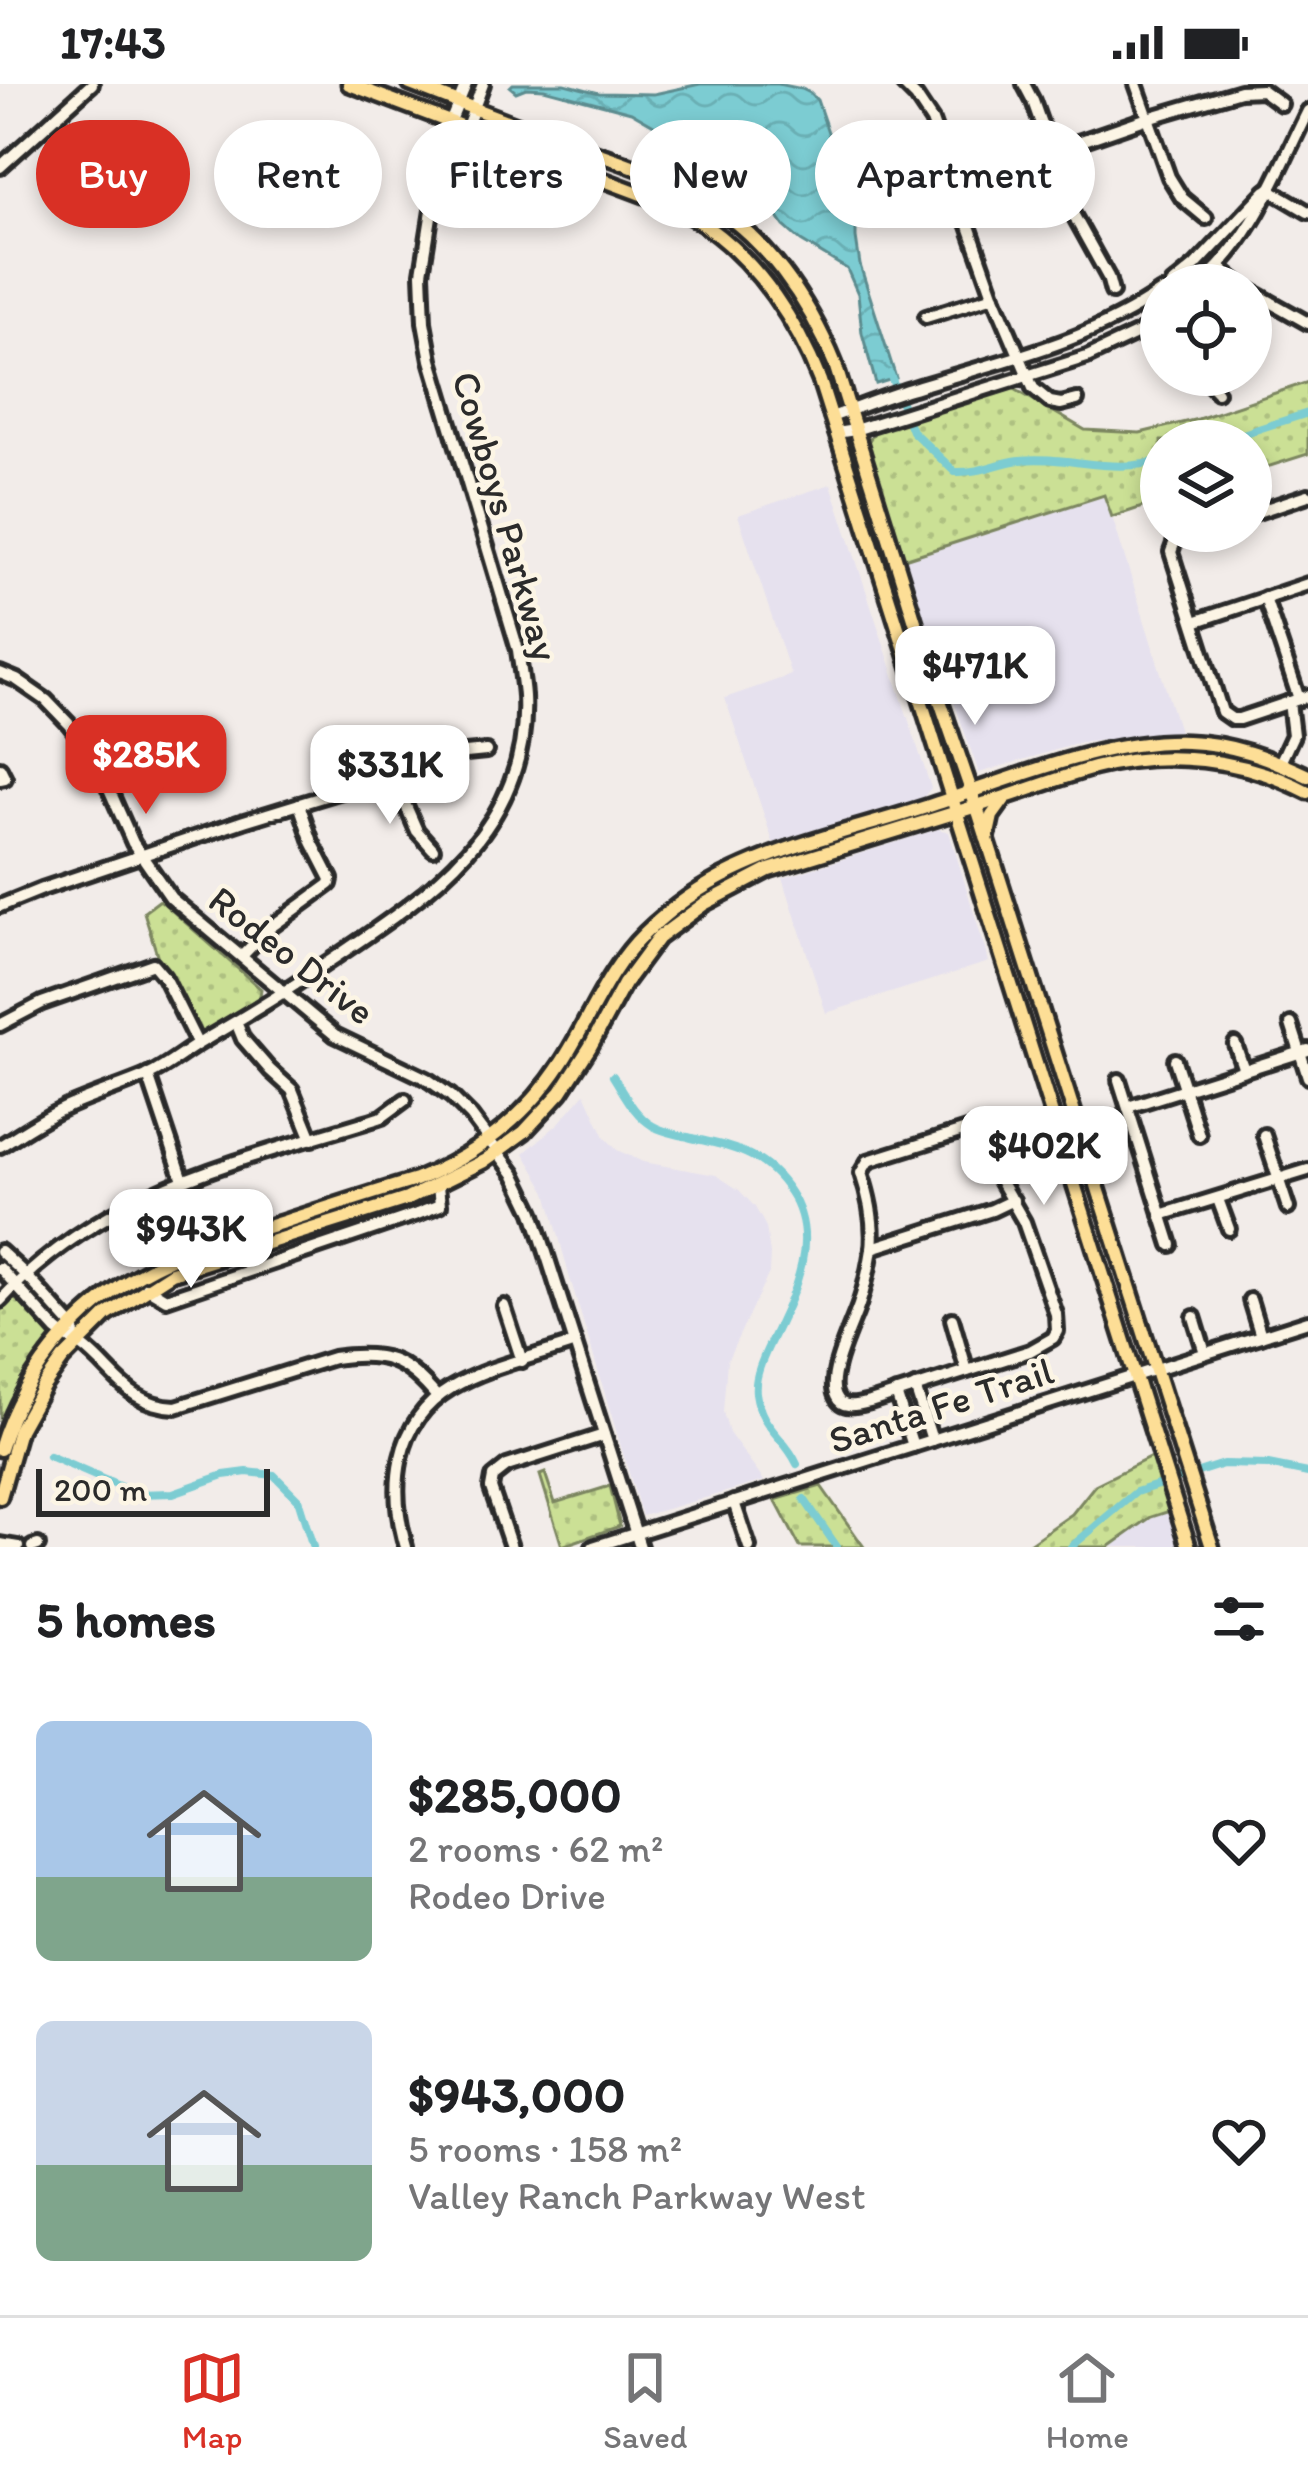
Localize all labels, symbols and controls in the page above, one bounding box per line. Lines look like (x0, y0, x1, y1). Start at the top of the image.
text: 17:43 (60, 15, 166, 69)
chip: Buy (36, 120, 190, 228)
chip: Rent (214, 120, 382, 228)
chip: Filters (406, 120, 606, 228)
chip: New (630, 120, 791, 228)
chip: Apartment (815, 120, 1095, 228)
map controls (1140, 264, 1272, 552)
button: locate (1140, 264, 1272, 396)
street label: Cowboys Parkway (442, 366, 570, 666)
button: layers (1140, 420, 1272, 552)
pin: $471K (891, 626, 1059, 728)
text: $471K (922, 641, 1028, 688)
pin: $285K (62, 715, 230, 817)
pin: $331K (306, 725, 474, 827)
text: $285K (92, 730, 200, 777)
text: $331K (337, 740, 443, 787)
street label: Rodeo Drive (200, 876, 384, 1034)
pin: $402K (960, 1106, 1128, 1208)
text: $402K (988, 1121, 1100, 1168)
pin: $943K (107, 1189, 275, 1291)
text: $943K (136, 1204, 246, 1251)
street label: Santa Fe Trail (823, 1347, 1059, 1463)
scale bar (36, 1463, 270, 1516)
text: 200 m (54, 1470, 147, 1509)
icon: filters (1206, 1586, 1272, 1652)
text: 5 homes (36, 1589, 216, 1650)
text: $285,000 (408, 1764, 622, 1825)
icon: home (132, 1769, 276, 1913)
icon: heart (1206, 1808, 1272, 1874)
text: 2 rooms · 62 m² (408, 1825, 663, 1872)
text: Rodeo Drive (408, 1872, 606, 1919)
text: $943,000 (408, 2064, 625, 2125)
icon: home (132, 2069, 276, 2213)
icon: heart (1206, 2108, 1272, 2174)
text: 5 rooms · 158 m² (408, 2125, 682, 2172)
text: Valley Ranch Parkway West (408, 2172, 866, 2219)
tab: Map (179, 2345, 245, 2456)
tab: Saved (603, 2345, 687, 2456)
tab: Home (1046, 2345, 1129, 2456)

